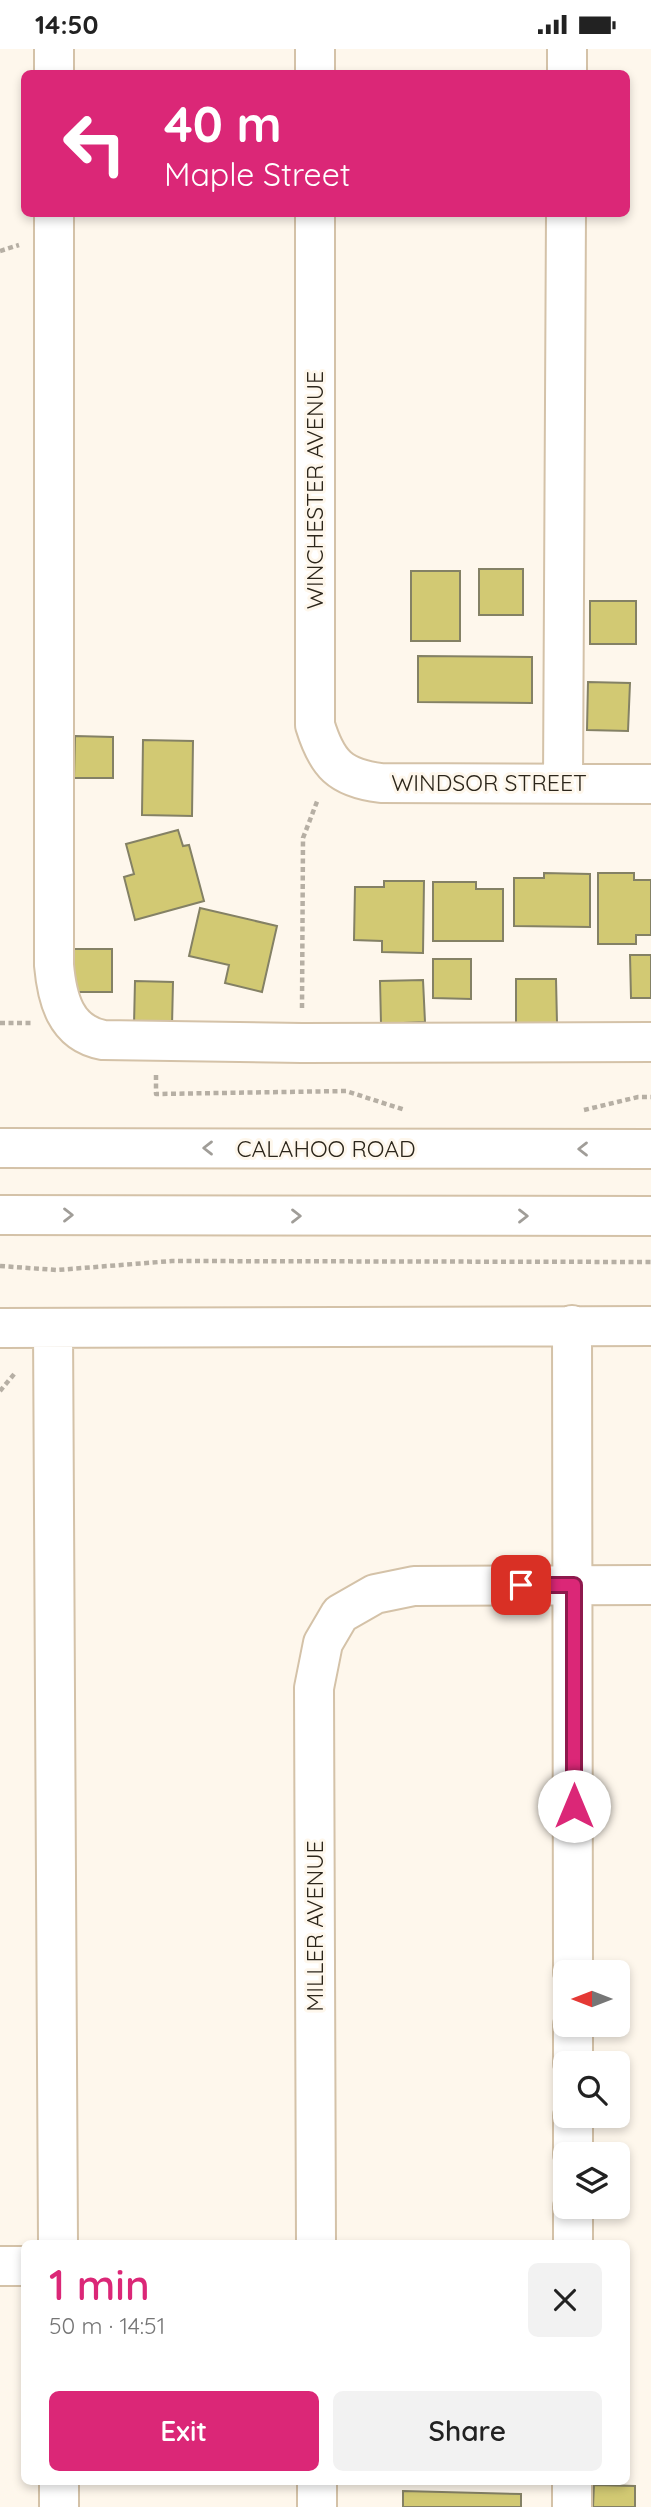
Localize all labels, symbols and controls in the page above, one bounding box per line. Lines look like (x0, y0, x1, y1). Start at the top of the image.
text: 14:50 (35, 8, 98, 41)
text: 40 m (164, 93, 282, 154)
icon: left (49, 98, 140, 189)
text: Maple Street (164, 154, 351, 194)
street label: WINCHESTER AVENUE (300, 371, 329, 609)
street label: WINDSOR STREET (391, 768, 587, 797)
street label: CALAHOO ROAD (236, 1134, 416, 1163)
one-way arrow (203, 1140, 213, 1156)
one-way arrow (577, 1141, 588, 1157)
one-way arrow (63, 1207, 74, 1223)
one-way arrow (291, 1208, 301, 1224)
one-way arrow (518, 1208, 529, 1224)
pin (491, 1555, 551, 1615)
icon: arrive (502, 1566, 540, 1604)
position arrow (537, 1769, 611, 1843)
street label: MILLER AVENUE (300, 1840, 329, 2012)
north arrow (553, 1960, 630, 2037)
map controls (553, 1960, 630, 2219)
button: search (553, 2051, 630, 2128)
button: layers (553, 2142, 630, 2219)
text: 1 min (49, 2258, 150, 2311)
button: close (528, 2263, 602, 2337)
text: 50 m · 14:51 (49, 2311, 165, 2340)
button: Exit (49, 2391, 319, 2471)
button: Share (333, 2391, 602, 2471)

